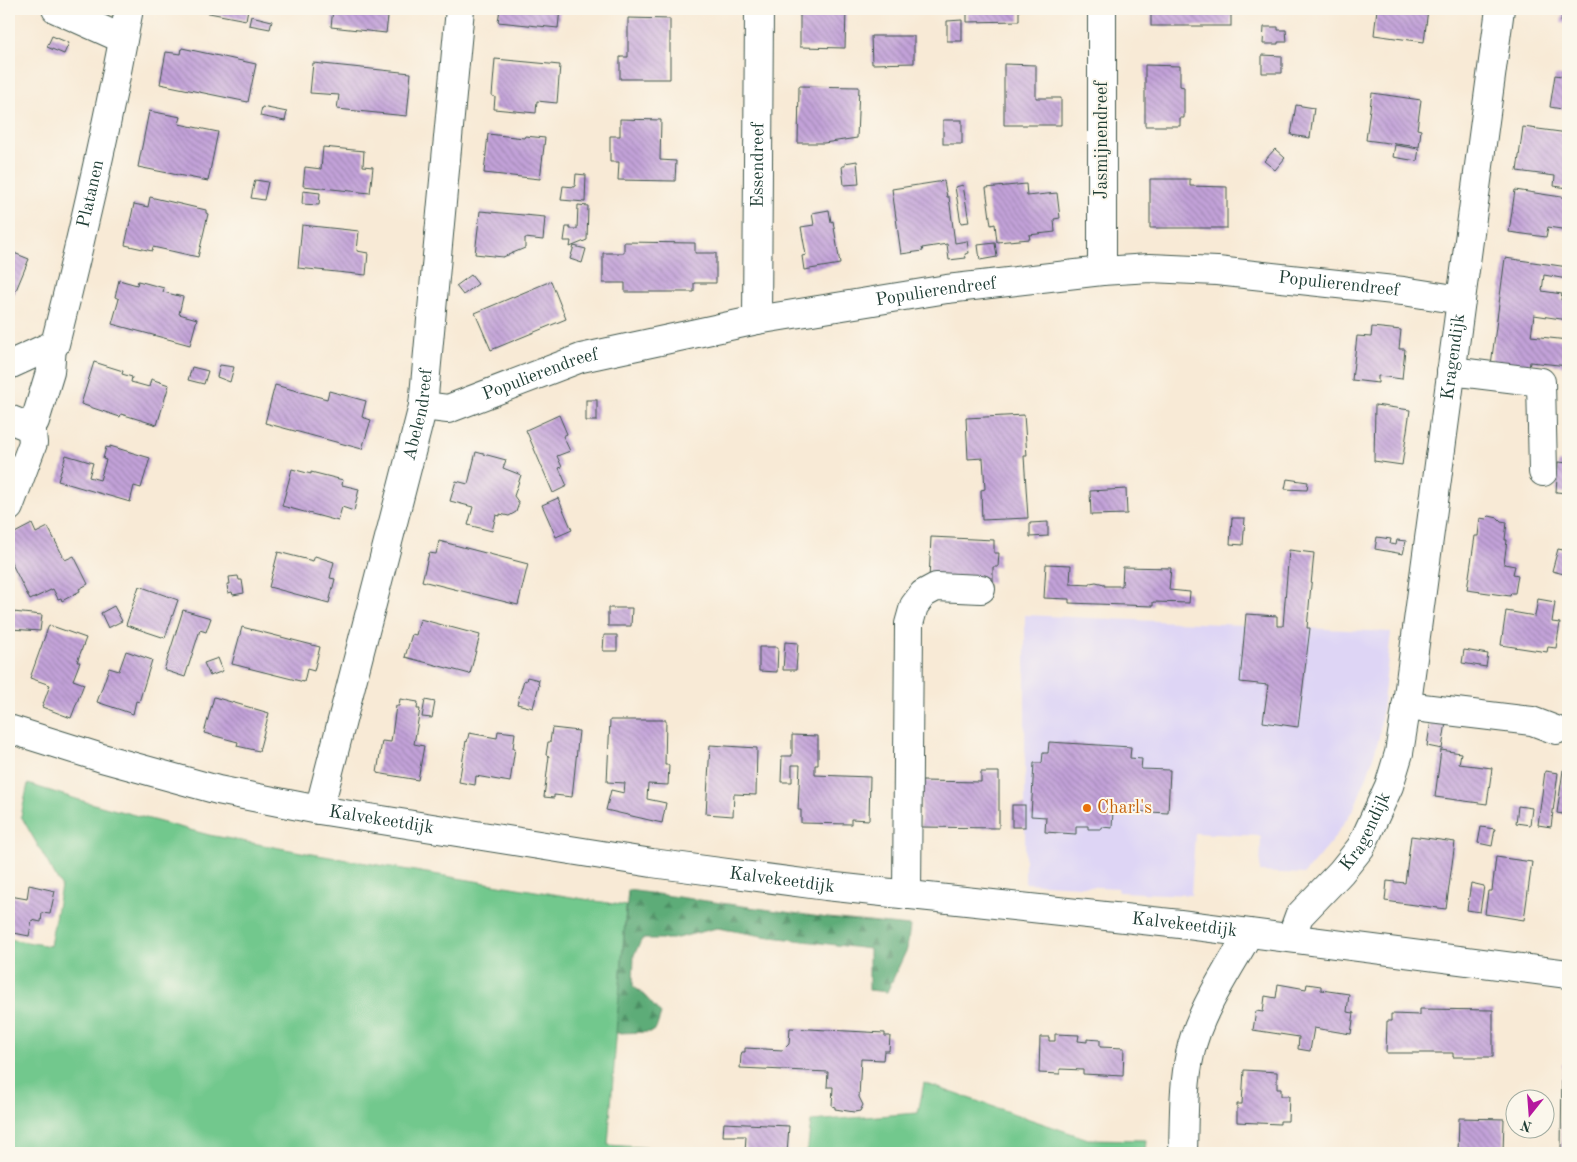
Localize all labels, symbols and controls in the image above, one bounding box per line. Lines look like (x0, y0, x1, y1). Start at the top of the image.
street label: Jasmijnendreef (1093, 80, 1111, 199)
street label: Essendreef (749, 121, 767, 208)
street label: Platanen (74, 158, 107, 229)
street label: Populierendreef (1277, 269, 1402, 300)
street label: Populierendreef (874, 274, 999, 310)
street label: Kragendijk (1439, 312, 1468, 401)
street label: Populierendreef (480, 345, 601, 404)
street label: Abelendreef (400, 367, 436, 462)
street label: Kragendijk (1337, 789, 1394, 874)
place label: Charl's (1097, 799, 1152, 817)
marker: Charl's (1081, 802, 1093, 814)
street label: Kalvekeetdijk (328, 803, 435, 837)
street label: Kalvekeetdijk (728, 864, 836, 896)
street label: Kalvekeetdijk (1131, 910, 1238, 940)
north arrow (1504, 1090, 1554, 1140)
text: N (1519, 1117, 1534, 1134)

